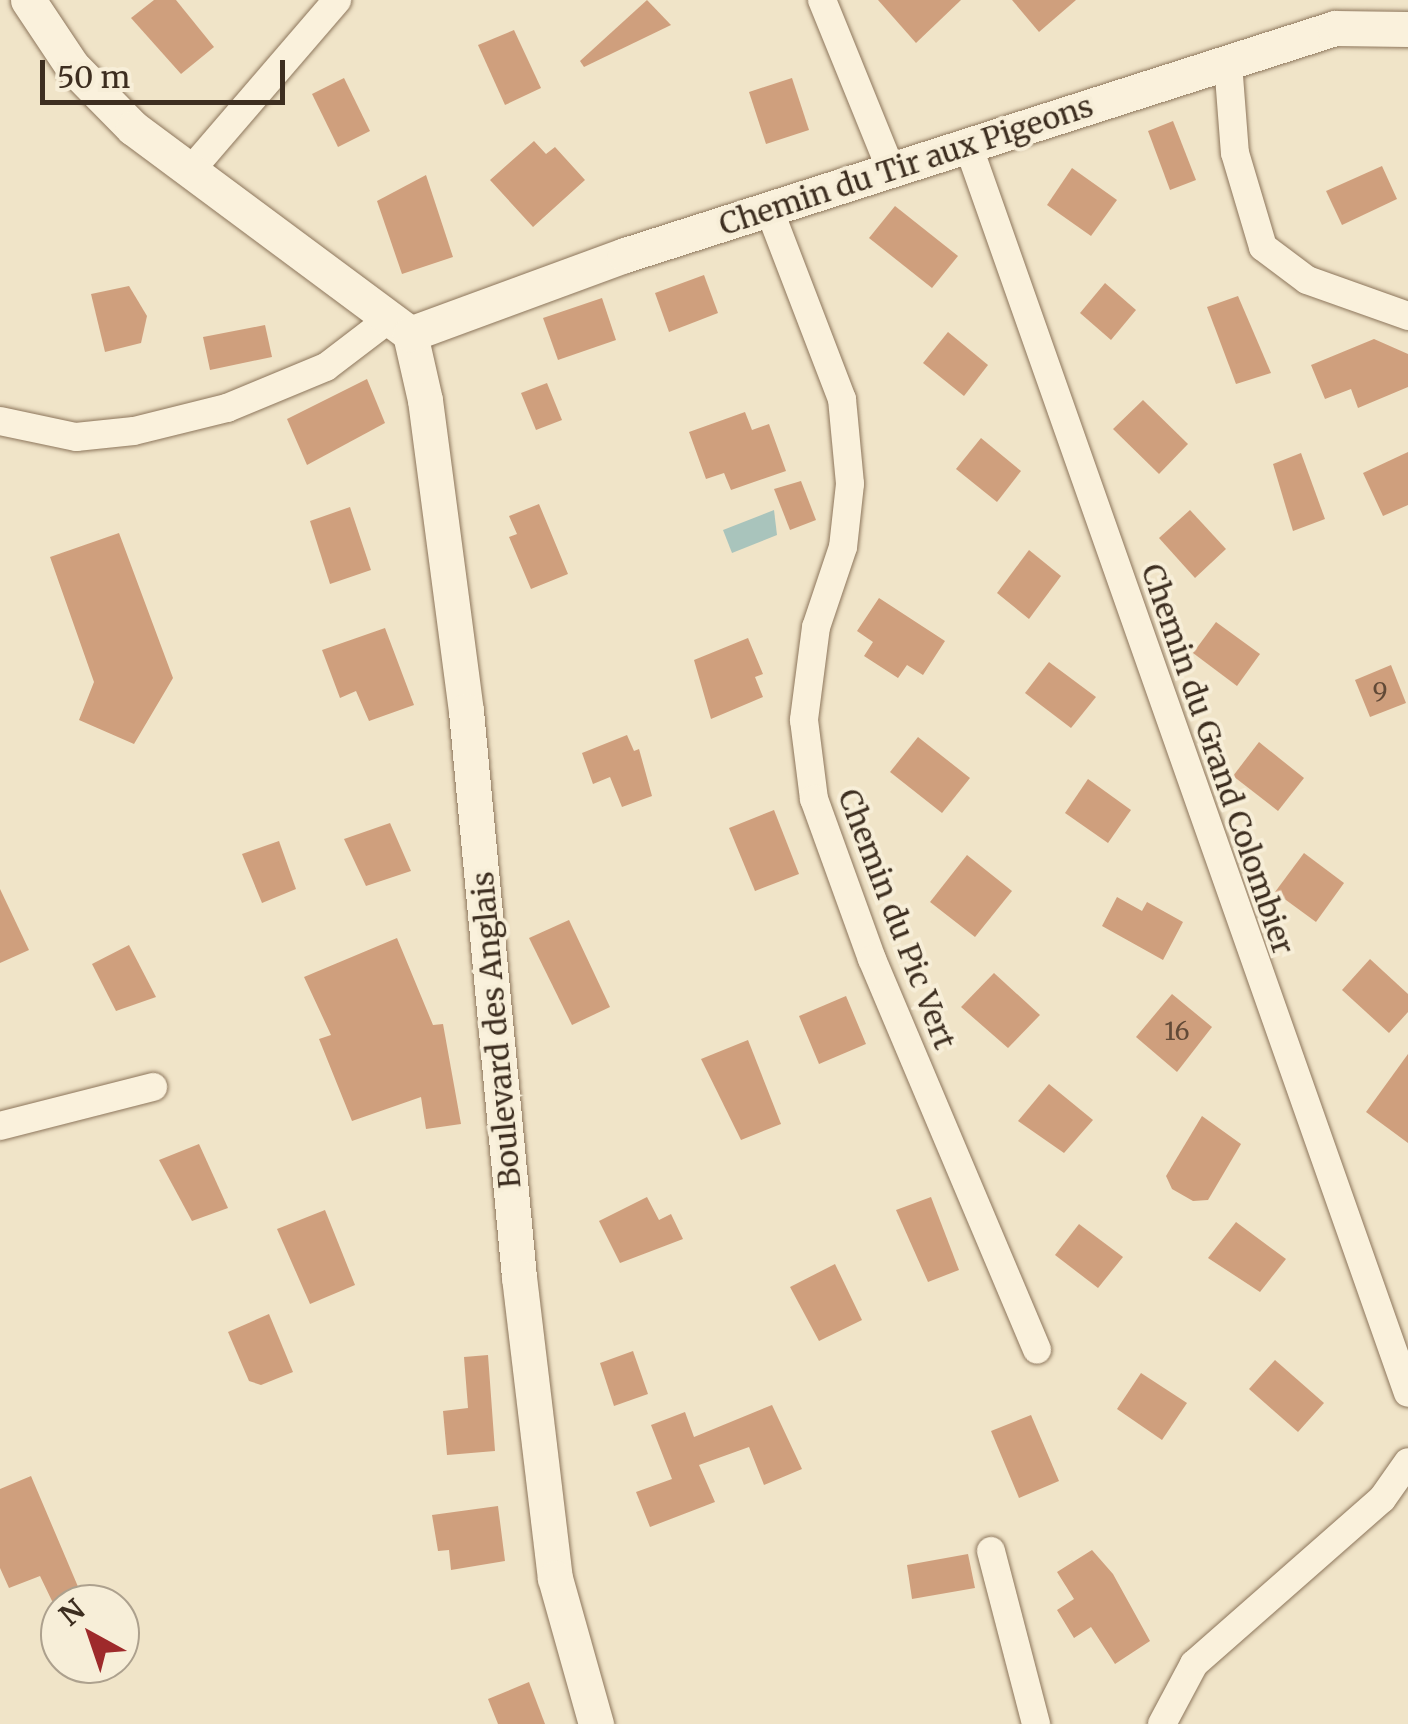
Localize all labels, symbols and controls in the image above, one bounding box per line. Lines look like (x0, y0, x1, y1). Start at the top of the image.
scale bar (45, 40, 290, 102)
text: 50 m (57, 58, 130, 96)
street label: Chemin du Tir aux Pigeons (715, 88, 1097, 242)
street label: Chemin du Grand Colombier (1134, 559, 1302, 959)
house number: 9 (1372, 676, 1388, 706)
street label: Chemin du Pic Vert (831, 784, 963, 1054)
street label: Boulevard des Anglais (464, 870, 528, 1190)
house number: 16 (1164, 1016, 1190, 1046)
north arrow (40, 1584, 140, 1684)
text: N (52, 1592, 92, 1633)

